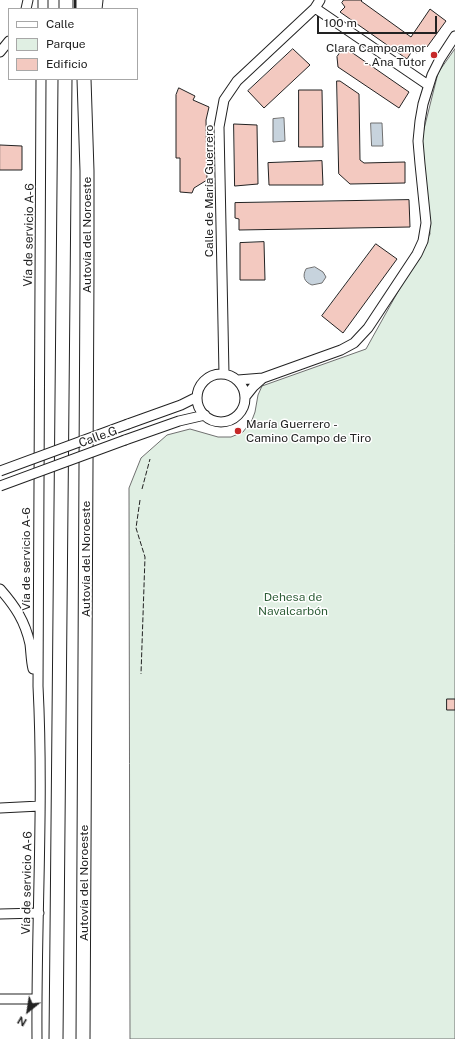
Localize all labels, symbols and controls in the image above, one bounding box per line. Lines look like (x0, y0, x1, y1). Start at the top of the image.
legend (8, 8, 138, 80)
scale bar (319, 8, 439, 34)
text: 100 m (324, 16, 357, 30)
text: Calle (46, 17, 74, 31)
text: Parque (46, 37, 86, 51)
place label: Clara Campoamor - Ana Tutor (326, 41, 426, 69)
marker: Clara Campoamor - Ana Tutor (429, 50, 439, 60)
text: Edificio (46, 57, 88, 71)
street label: Calle de María Guerrero (202, 125, 216, 257)
street label: Autovía del Noroeste (80, 177, 94, 293)
street label: Vía de servicio A-6 (21, 183, 37, 287)
place label: María Guerrero - Camino Campo de Tiro (246, 417, 371, 445)
street label: Calle G (77, 423, 119, 451)
marker: María Guerrero - Camino Campo de Tiro (233, 426, 243, 436)
street label: Autovía del Noroeste (79, 501, 93, 617)
street label: Vía de servicio A-6 (19, 507, 33, 611)
park label: Dehesa de Navalcarbón (258, 590, 328, 618)
street label: Autovía del Noroeste (77, 825, 91, 941)
street label: Vía de servicio A-6 (19, 831, 35, 935)
north arrow (8, 991, 48, 1031)
text: N (15, 1014, 29, 1029)

